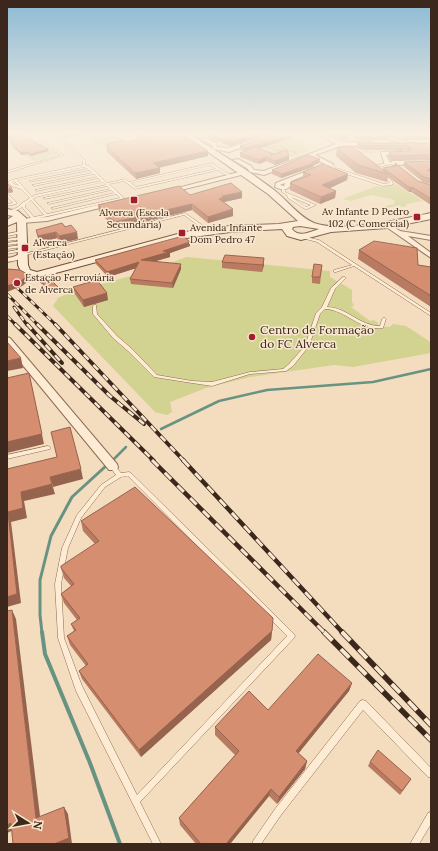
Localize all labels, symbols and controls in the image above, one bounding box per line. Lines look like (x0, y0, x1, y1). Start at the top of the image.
marker: Alverca (Escola Secundária) (129, 195, 139, 205)
place label: Av Infante D Pedro 102 (C Comercial) (321, 205, 409, 230)
place label: Alverca (Escola Secundária) (98, 206, 169, 231)
marker: Av Infante D Pedro 102 (C Comercial) (412, 212, 422, 222)
place label: Avenida Infante Dom Pedro 47 (189, 221, 263, 246)
marker: Avenida Infante Dom Pedro 47 (177, 228, 187, 238)
place label: Alverca (Estação) (32, 236, 75, 261)
marker: Alverca (Estação) (20, 243, 30, 253)
place label: Estação Ferroviária de Alverca (25, 271, 114, 296)
marker: Estação Ferroviária de Alverca (12, 278, 22, 288)
place label: Centro de Formação do FC Alverca (260, 322, 374, 351)
marker: Centro de Formação do FC Alverca (247, 332, 257, 342)
north arrow (8, 803, 48, 843)
text: N (30, 819, 46, 831)

